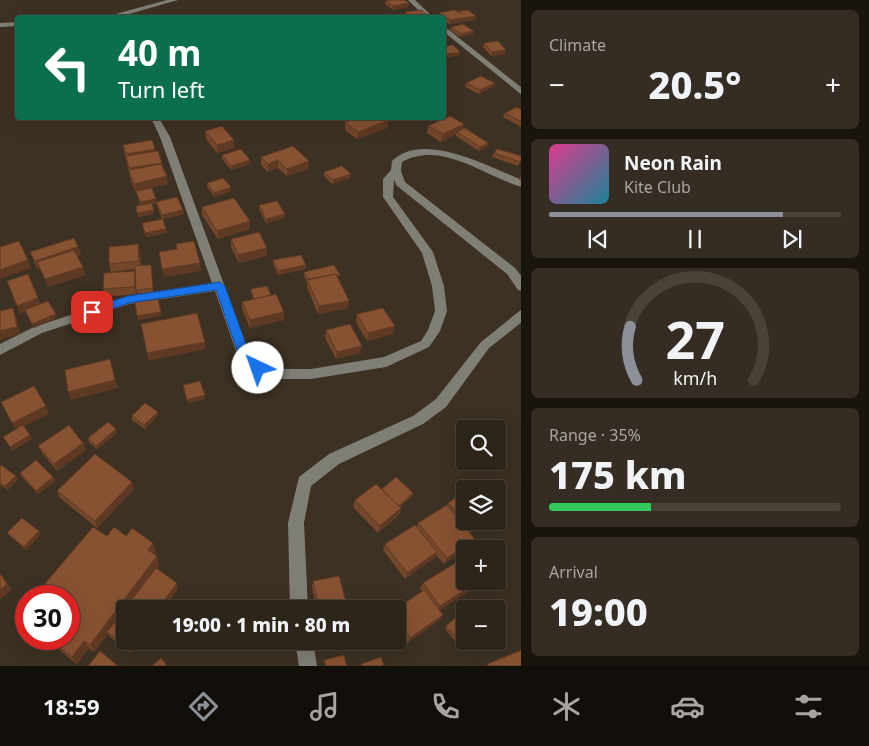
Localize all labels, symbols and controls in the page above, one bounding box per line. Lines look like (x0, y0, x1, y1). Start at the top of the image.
text: 40 m (118, 29, 201, 76)
text: Climate (549, 34, 606, 56)
icon: left (35, 35, 100, 100)
text: 20.5° (649, 58, 741, 110)
text: − (549, 65, 565, 103)
text: + (825, 65, 841, 103)
text: Turn left (118, 74, 205, 104)
text: Neon Rain (624, 150, 722, 176)
text: Kite Club (624, 176, 691, 198)
icon: previous (584, 225, 612, 253)
icon: pause (681, 225, 709, 253)
icon: next (778, 225, 806, 253)
pin (71, 291, 113, 333)
icon: arrive (78, 298, 106, 326)
text: 27 (665, 303, 725, 374)
position arrow (231, 341, 283, 393)
text: km/h (673, 366, 717, 390)
map controls (456, 420, 506, 650)
button: search (456, 420, 506, 470)
text: Range · 35% (549, 424, 641, 446)
text: 175 km (549, 448, 687, 500)
button: layers (456, 480, 506, 530)
button: + (456, 540, 506, 590)
text: Arrival (549, 561, 598, 583)
speed limit sign: 30 (15, 585, 80, 650)
text: 19:00 (549, 585, 648, 637)
button: − (456, 600, 506, 650)
text: 19:00 · 1 min · 80 m (172, 612, 350, 638)
icon: directions (186, 689, 221, 724)
icon: music (307, 689, 342, 724)
icon: phone (428, 689, 463, 724)
icon: climate (549, 689, 584, 724)
icon: car (670, 689, 705, 724)
icon: filters (791, 689, 826, 724)
text: 18:59 (43, 691, 100, 721)

